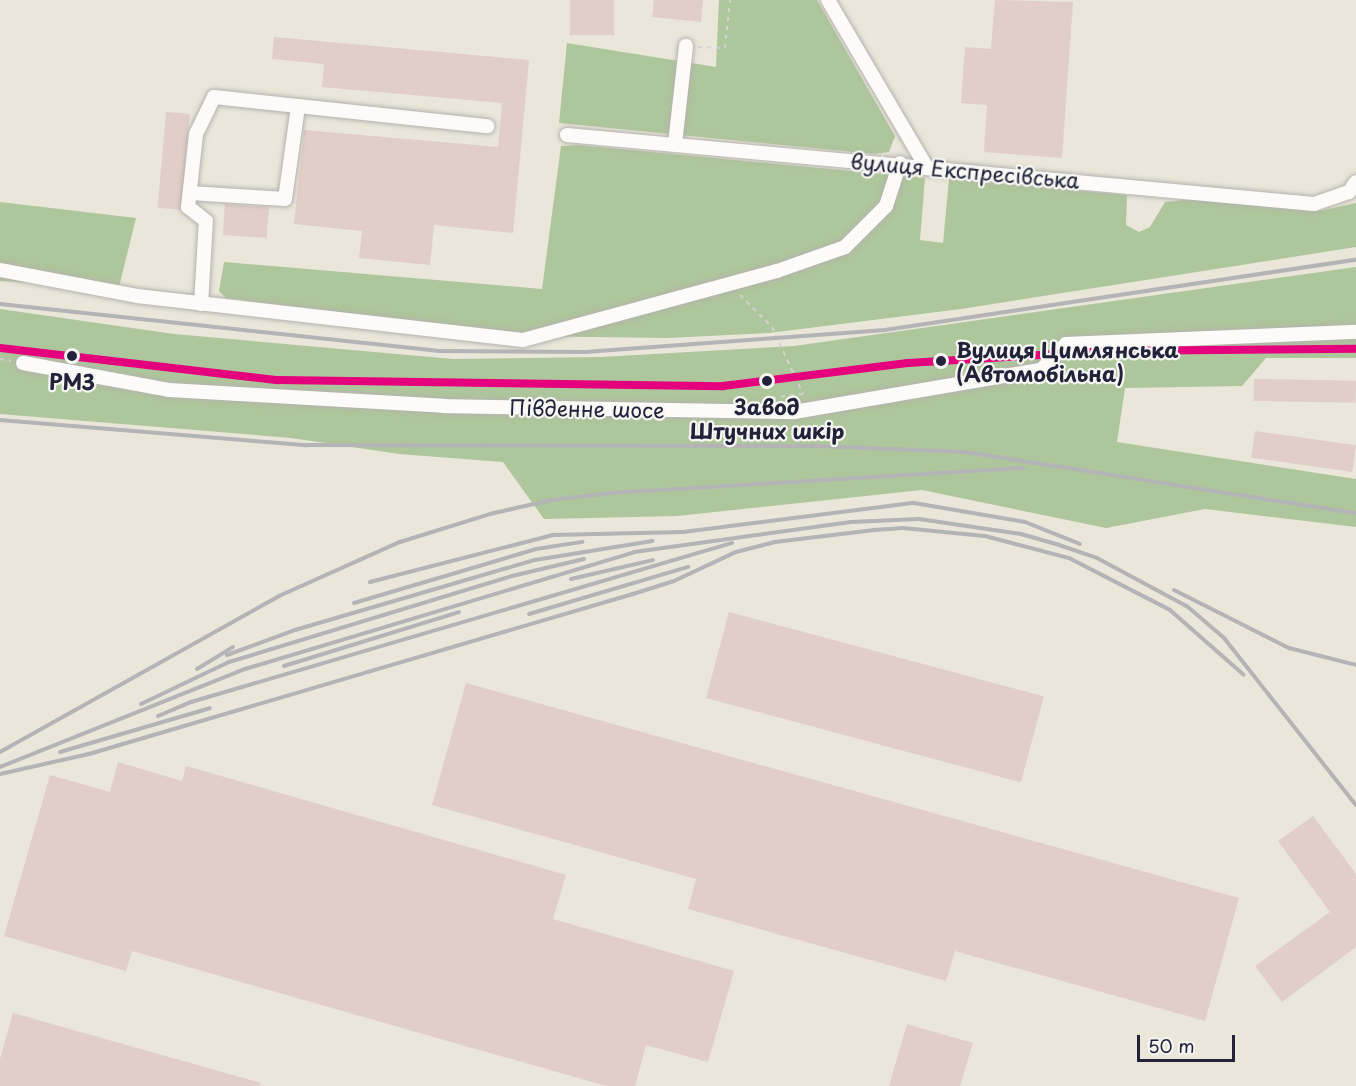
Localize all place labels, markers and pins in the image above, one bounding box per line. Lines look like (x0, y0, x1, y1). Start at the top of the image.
place label: Вулиця Цимлянська (Автомобільна) (956, 336, 1179, 386)
marker: РМЗ (62, 346, 82, 366)
marker: Вулиця Цимлянська (Автомобільна) (931, 351, 951, 371)
place label: РМЗ (49, 368, 95, 394)
marker: Завод Штучних шкір (757, 371, 777, 391)
place label: Завод Штучних шкір (689, 393, 845, 443)

